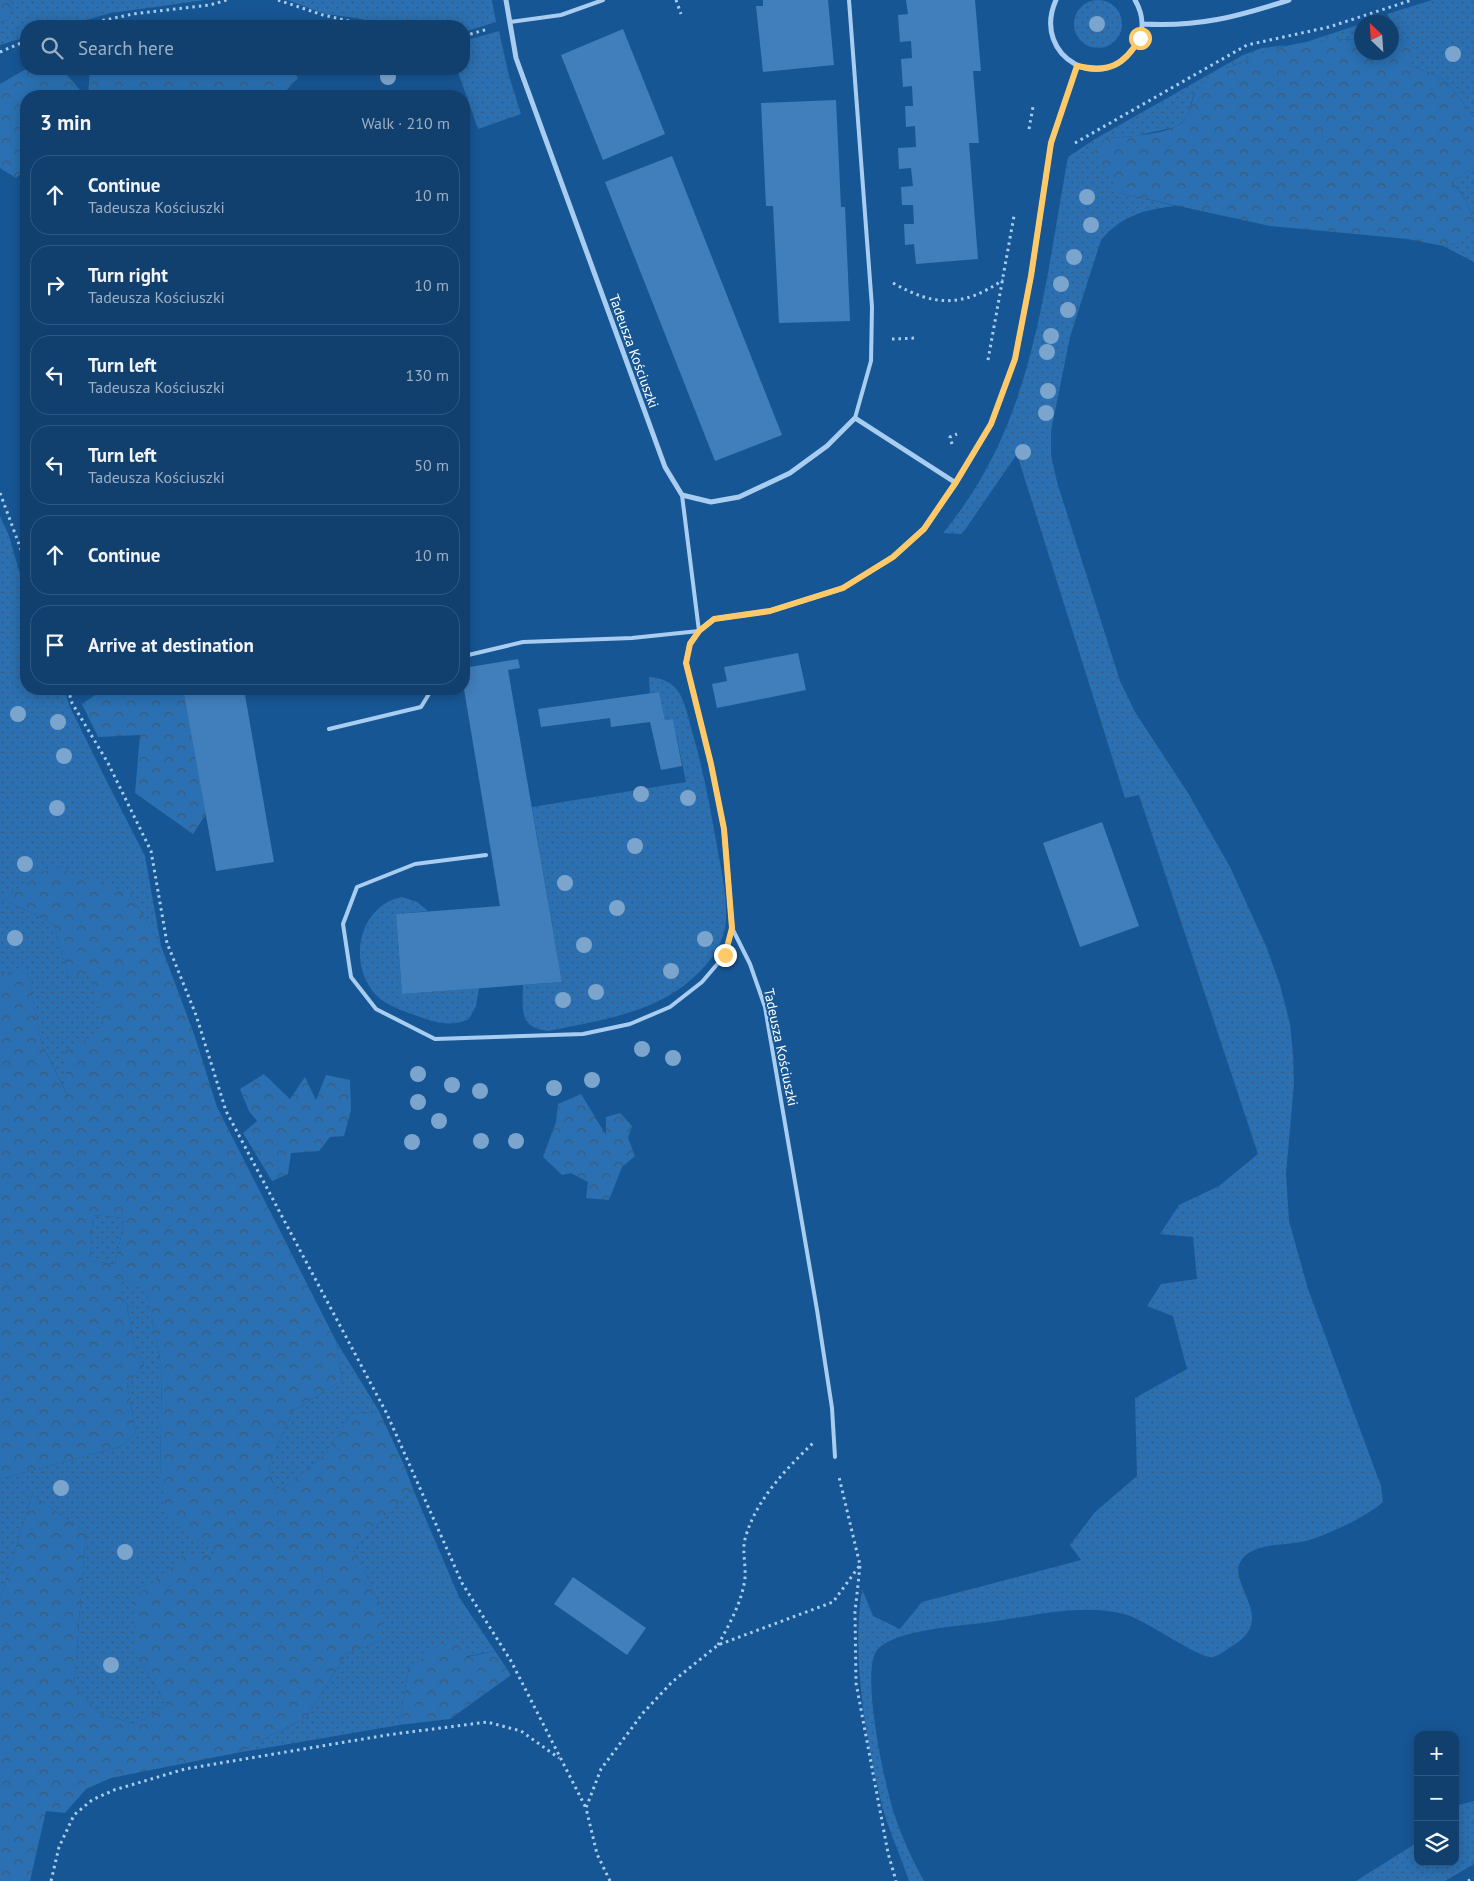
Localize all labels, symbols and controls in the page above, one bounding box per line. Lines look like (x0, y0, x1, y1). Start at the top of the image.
north arrow (1354, 15, 1399, 60)
search box (20, 20, 470, 75)
route start (1129, 27, 1152, 50)
icon: search (38, 34, 66, 62)
text: Search here (78, 36, 174, 60)
text: 3 min (40, 109, 91, 136)
text: Walk · 210 m (361, 113, 450, 133)
text: Continue (88, 173, 160, 197)
icon: ahead (41, 181, 69, 209)
text: 10 m (414, 185, 449, 205)
text: Tadeusza Kościuszki (88, 197, 225, 217)
text: Turn right (88, 263, 168, 287)
icon: right (41, 271, 69, 299)
text: 10 m (414, 275, 449, 295)
text: Tadeusza Kościuszki (88, 287, 225, 307)
street label: Tadeusza Kościuszki (605, 292, 663, 410)
text: Turn left (88, 353, 157, 377)
icon: left (41, 361, 69, 389)
text: 130 m (406, 365, 449, 385)
text: Tadeusza Kościuszki (88, 377, 225, 397)
text: Turn left (88, 443, 157, 467)
icon: left (41, 451, 69, 479)
text: 50 m (414, 455, 449, 475)
text: Tadeusza Kościuszki (88, 467, 225, 487)
icon: ahead (41, 541, 69, 569)
text: Continue (88, 543, 160, 567)
text: 10 m (414, 545, 449, 565)
icon: arrive (41, 631, 69, 659)
text: Arrive at destination (88, 633, 254, 657)
route end (714, 944, 737, 967)
street label: Tadeusza Kościuszki (760, 987, 802, 1107)
map controls (1414, 1731, 1459, 1866)
button: + (1414, 1731, 1459, 1776)
button: − (1414, 1776, 1459, 1821)
button: layers (1414, 1821, 1459, 1866)

